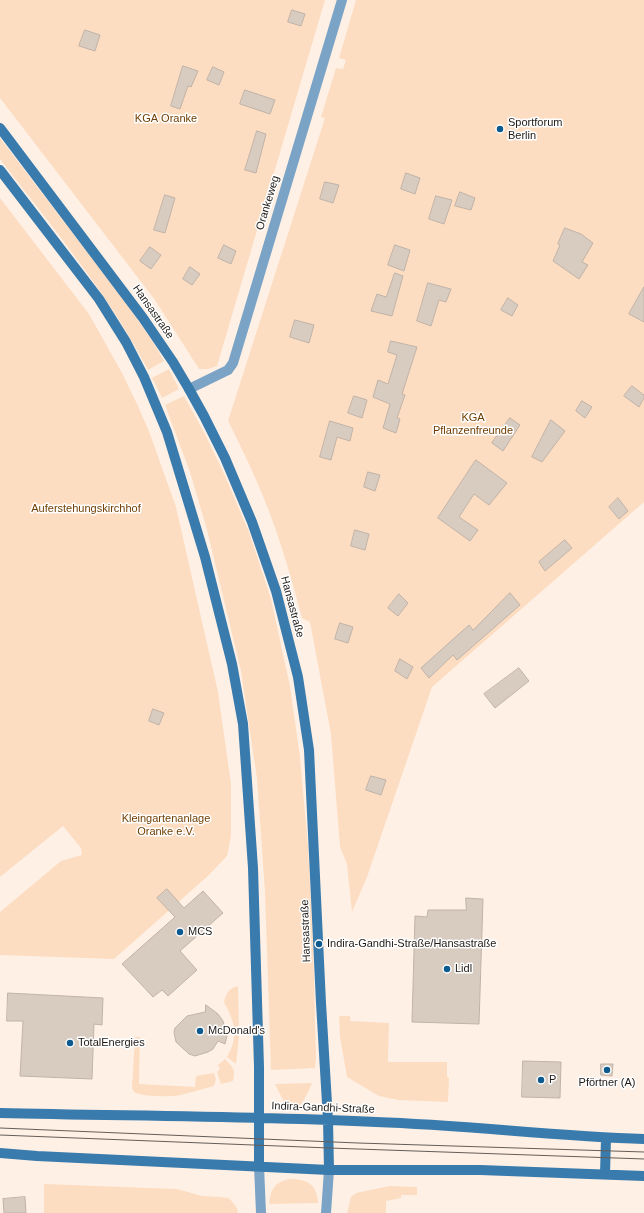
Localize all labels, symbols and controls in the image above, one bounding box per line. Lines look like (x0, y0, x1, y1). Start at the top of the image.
park label: KGA Oranke (135, 112, 197, 126)
place label: Sportforum Berlin (508, 116, 562, 142)
marker: Sportforum Berlin (495, 124, 505, 134)
street label: Orankeweg (253, 174, 283, 232)
street label: Hansastraße (130, 282, 176, 342)
park label: KGA Pflanzenfreunde (433, 411, 513, 437)
park label: Auferstehungskirchhof (31, 502, 141, 516)
street label: Hansastraße (277, 575, 307, 639)
park label: Kleingartenanlage Oranke e.V. (122, 812, 210, 838)
street label: Hansastraße (298, 899, 314, 963)
place label: MCS (188, 925, 212, 939)
marker: MCS (175, 927, 185, 937)
place label: Indira-Gandhi-Straße/Hansastraße (327, 937, 496, 951)
marker: Indira-Gandhi-Straße/Hansastraße (314, 939, 324, 949)
place label: Lidl (455, 962, 472, 976)
marker: Lidl (442, 964, 452, 974)
place label: McDonald's (208, 1024, 265, 1038)
marker: McDonald's (195, 1026, 205, 1036)
place label: TotalEnergies (78, 1036, 145, 1050)
marker: TotalEnergies (65, 1038, 75, 1048)
marker: Pförtner (A) (602, 1065, 612, 1075)
place label: P (549, 1073, 556, 1087)
marker: P (536, 1075, 546, 1085)
place label: Pförtner (A) (579, 1076, 635, 1090)
street label: Indira-Gandhi-Straße (271, 1100, 375, 1116)

